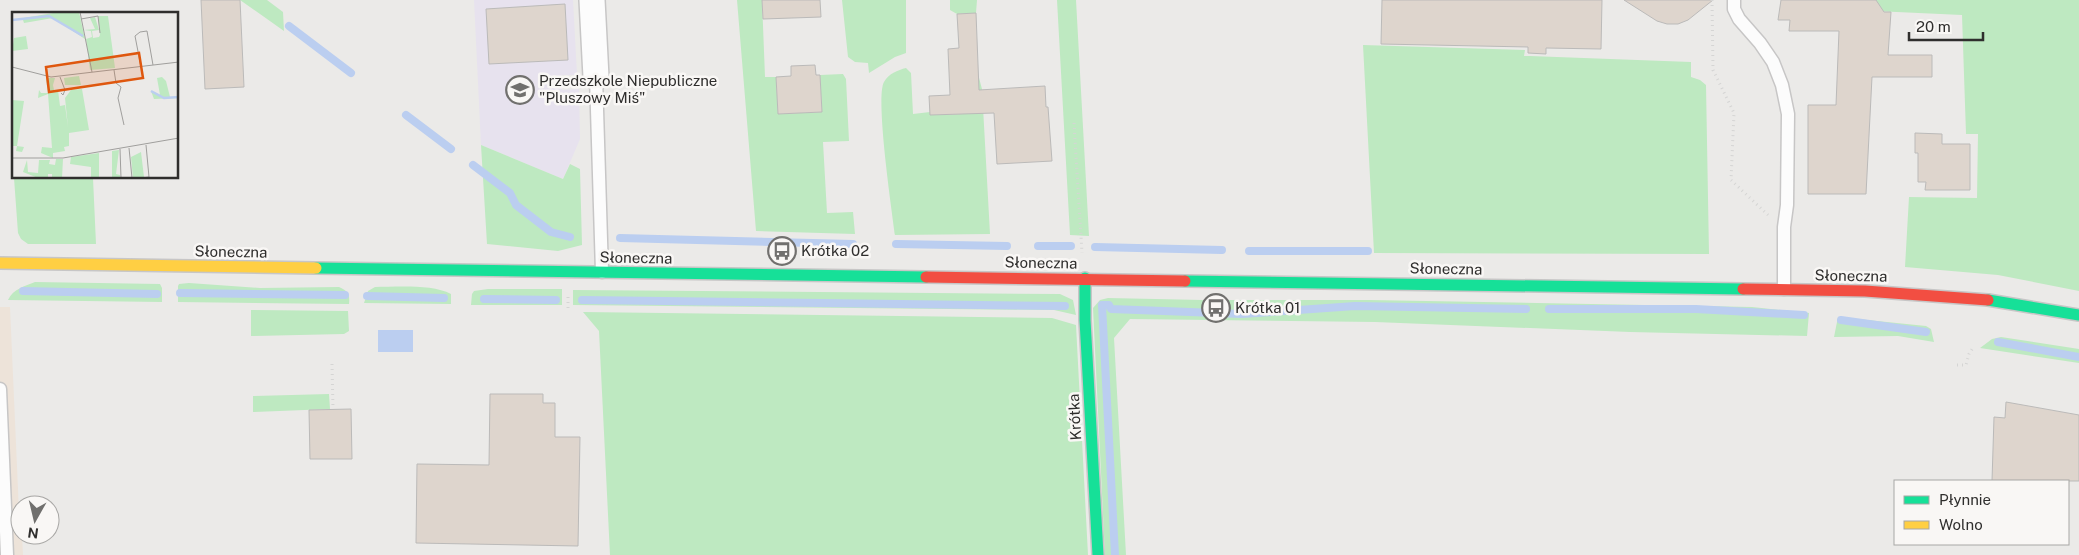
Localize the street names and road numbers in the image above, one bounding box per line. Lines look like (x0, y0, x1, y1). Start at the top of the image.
street label: Słoneczna (195, 242, 268, 261)
street label: Słoneczna (600, 248, 673, 267)
street label: Słoneczna (1005, 253, 1078, 272)
street label: Słoneczna (1410, 259, 1483, 278)
street label: Słoneczna (1815, 266, 1888, 285)
street label: Krótka (1065, 393, 1084, 441)

